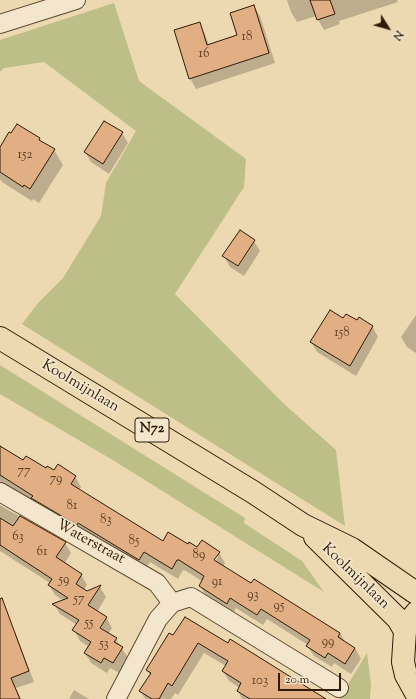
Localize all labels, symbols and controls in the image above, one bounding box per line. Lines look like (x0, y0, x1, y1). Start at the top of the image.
north arrow (368, 8, 408, 48)
text: N (389, 27, 407, 44)
house number: 18 (242, 30, 252, 46)
house number: 16 (199, 47, 209, 63)
house number: 152 (18, 148, 32, 164)
house number: 158 (334, 326, 350, 342)
street label: Koolmijnlaan (38, 357, 122, 417)
road number: N72 (135, 418, 169, 442)
house number: 77 (17, 464, 31, 480)
house number: 79 (50, 472, 62, 488)
house number: 81 (67, 499, 77, 515)
house number: 83 (100, 513, 112, 529)
street label: Waterstraat (53, 517, 127, 569)
house number: 63 (12, 530, 24, 546)
house number: 85 (129, 534, 139, 550)
street label: Koolmijnlaan (317, 540, 393, 614)
house number: 61 (37, 545, 47, 561)
house number: 89 (193, 548, 205, 564)
house number: 59 (59, 573, 69, 589)
house number: 91 (212, 575, 222, 591)
house number: 93 (247, 588, 259, 604)
house number: 57 (74, 592, 84, 608)
house number: 95 (274, 599, 284, 615)
house number: 55 (84, 616, 94, 632)
house number: 99 (322, 635, 334, 651)
house number: 53 (99, 637, 109, 653)
scale bar (280, 665, 343, 691)
text: 20 m (285, 671, 309, 689)
house number: 103 (252, 674, 268, 690)

